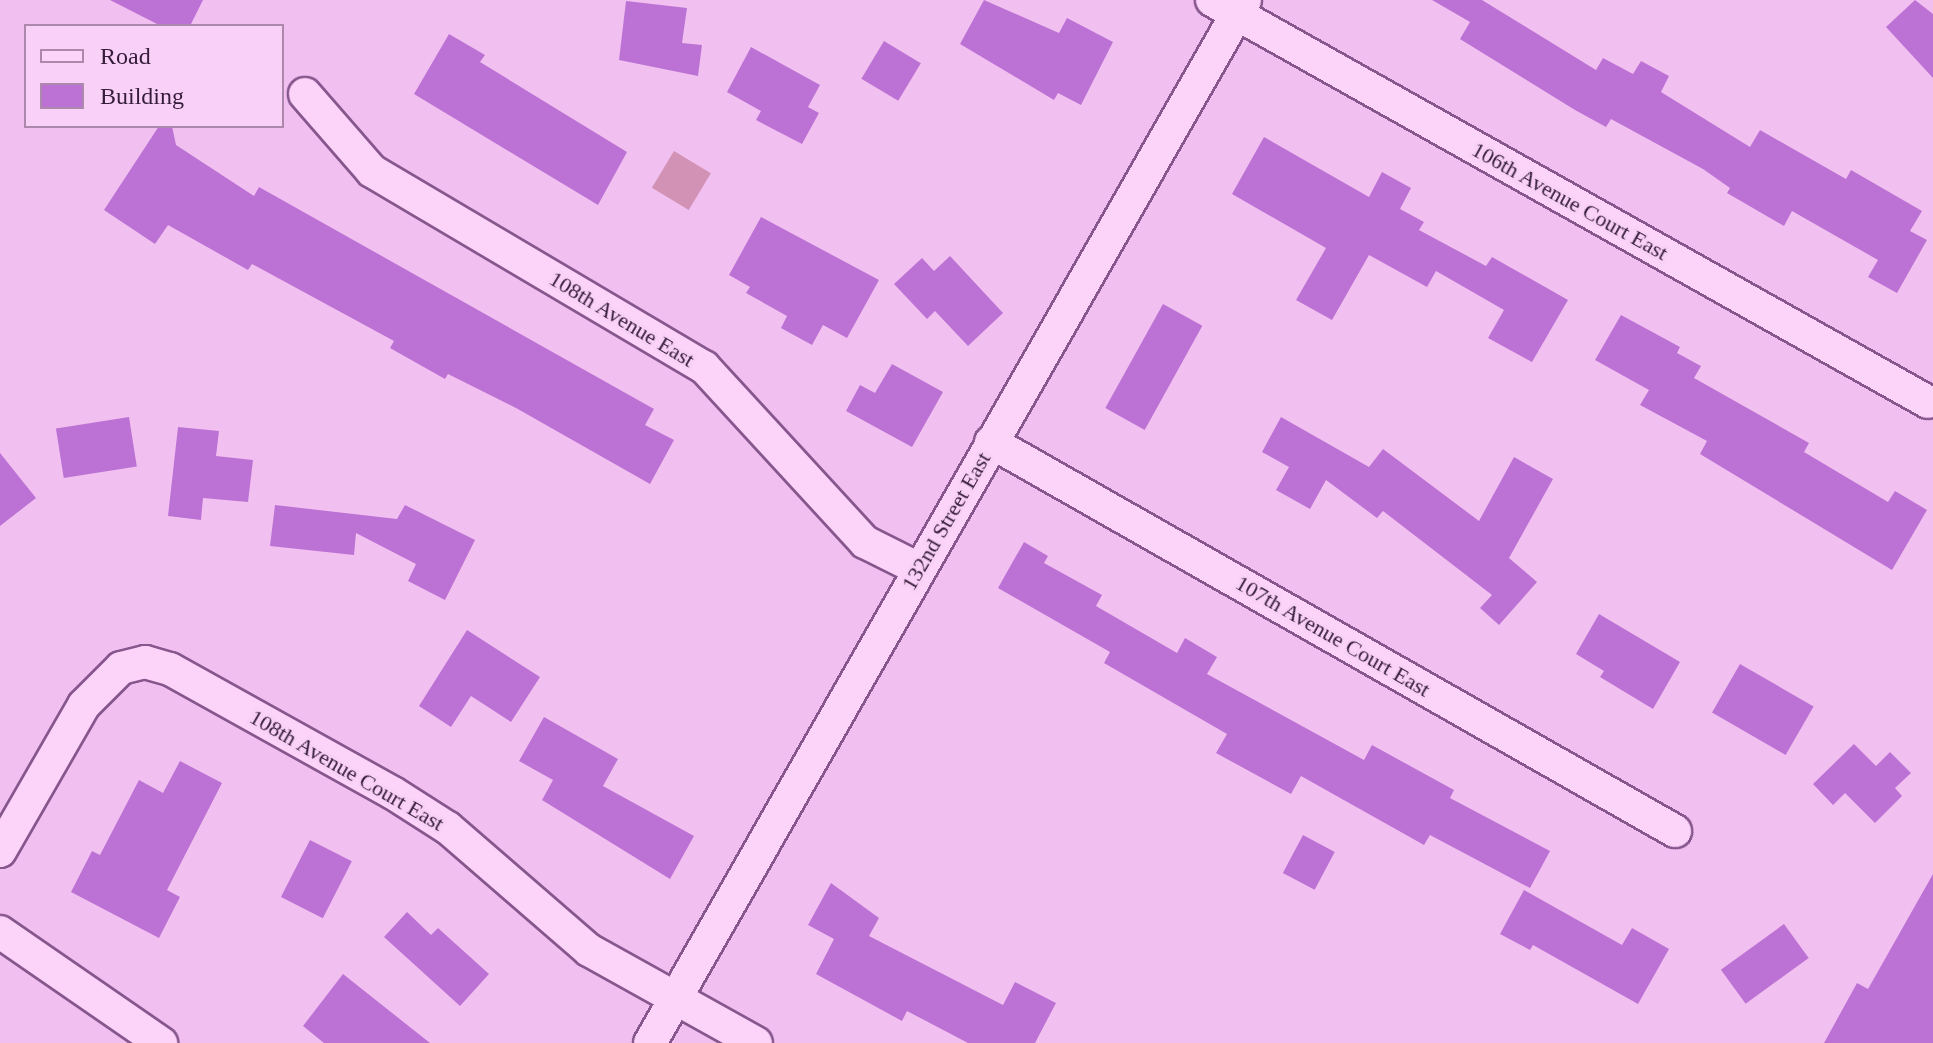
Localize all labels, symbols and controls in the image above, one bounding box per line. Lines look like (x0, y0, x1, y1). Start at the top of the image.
legend (24, 24, 284, 128)
text: Road (100, 43, 151, 69)
text: Building (100, 83, 184, 109)
street label: 106th Avenue Court East (1467, 136, 1673, 266)
street label: 108th Avenue East (544, 265, 700, 373)
street label: 132nd Street East (896, 447, 996, 595)
street label: 107th Avenue Court East (1231, 569, 1435, 703)
street label: 108th Avenue Court East (245, 703, 449, 837)

